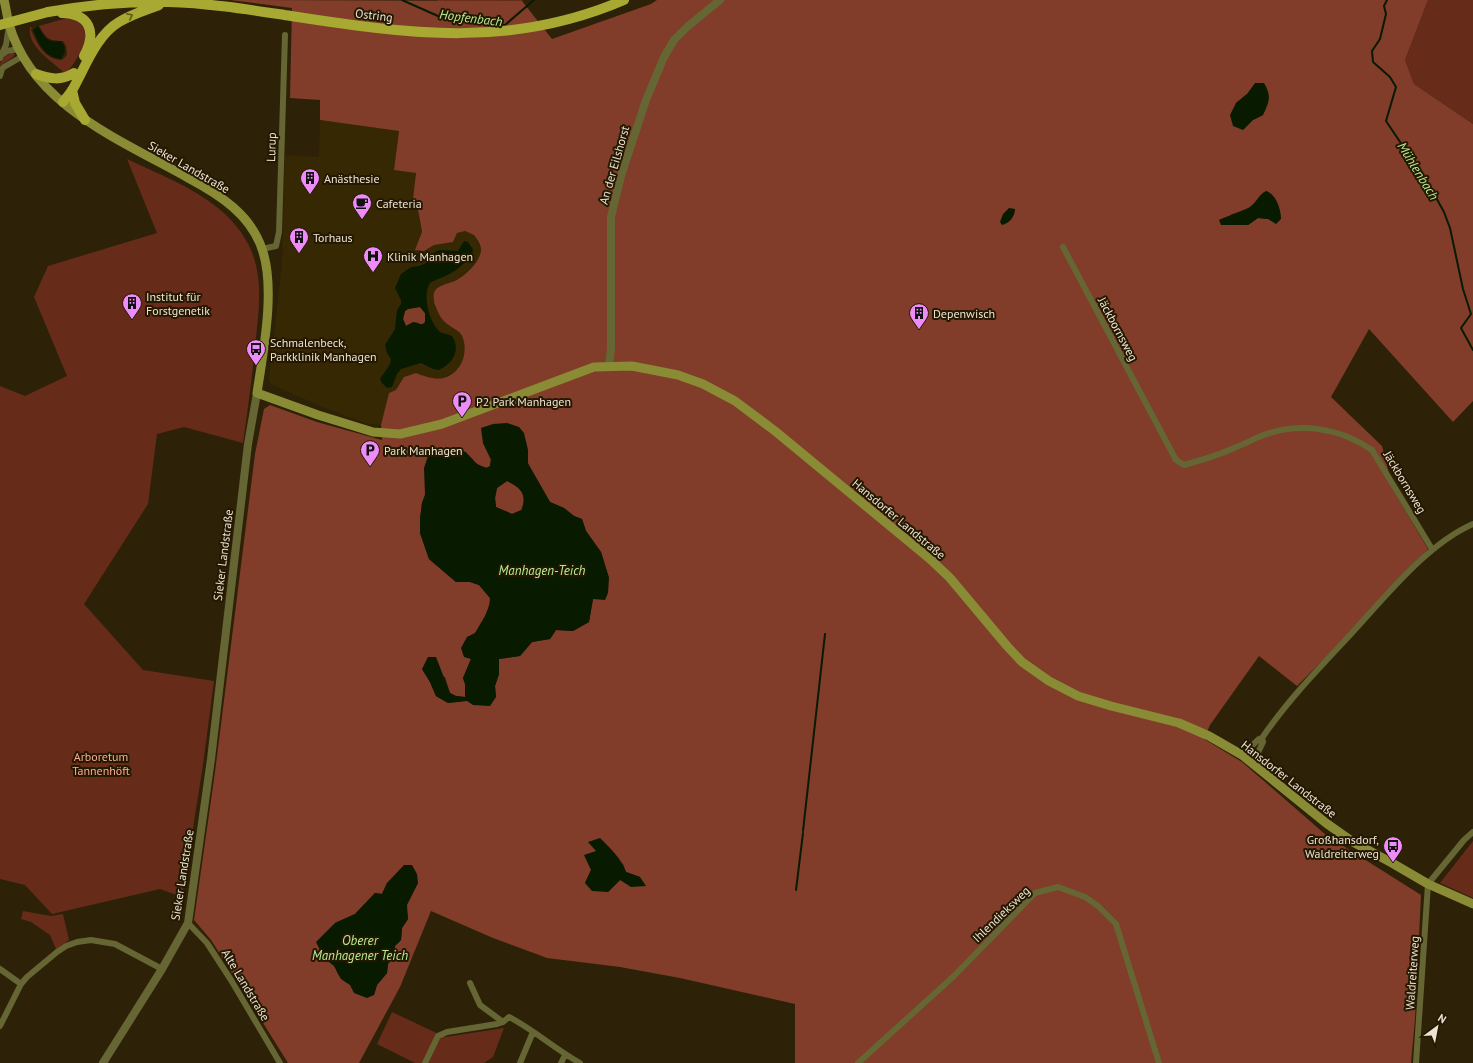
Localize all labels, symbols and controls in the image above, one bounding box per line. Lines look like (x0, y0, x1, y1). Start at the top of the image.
street label: Ostring (354, 5, 394, 25)
water label: Hopfenbach (439, 6, 504, 30)
one-way arrow (125, 13, 133, 21)
street label: An der Eilshorst (596, 124, 632, 206)
street label: Lurup (263, 132, 279, 162)
street label: Sieker Landstraße (145, 138, 233, 196)
water label: Mühlenbach (1394, 139, 1443, 203)
building icon: Anästhesie (299, 167, 321, 195)
place label: Anästhesie (324, 171, 380, 186)
cafe icon: Cafeteria (351, 192, 373, 220)
place label: Cafeteria (376, 196, 422, 211)
building icon: Torhaus (288, 226, 310, 254)
place label: Torhaus (313, 230, 353, 245)
hospital icon: Klinik Manhagen (362, 245, 384, 273)
place label: Klinik Manhagen (387, 249, 473, 264)
place label: Institut für Forstgenetik (146, 289, 210, 318)
building icon: Institut für Forstgenetik (121, 292, 143, 320)
street label: Jäckbornsweg (1094, 294, 1141, 364)
building icon: Depenwisch (908, 302, 930, 330)
place label: Depenwisch (933, 306, 995, 321)
place label: Schmalenbeck, Parkklinik Manhagen (270, 335, 377, 364)
bus stop icon: Schmalenbeck, Parkklinik Manhagen (245, 338, 267, 366)
parking icon: P2 Park Manhagen (451, 390, 473, 418)
place label: P2 Park Manhagen (476, 394, 571, 409)
parking icon: Park Manhagen (359, 439, 381, 467)
place label: Park Manhagen (384, 443, 463, 458)
street label: Jäckbornsweg (1380, 447, 1430, 516)
street label: Hansdorfer Landstraße (849, 476, 949, 562)
street label: Sieker Landstraße (210, 508, 236, 602)
water label: Manhagen-Teich (499, 562, 586, 579)
street label: Hansdorfer Landstraße (1238, 737, 1340, 821)
park label: Arboretum Tannenhöft (72, 749, 130, 778)
street label: Sieker Landstraße (167, 828, 197, 922)
place label: Großhansdorf, Waldreiterweg (1305, 832, 1379, 861)
bus stop icon: Großhansdorf, Waldreiterweg (1382, 835, 1404, 863)
street label: Ihlendieksweg (969, 883, 1033, 945)
water label: Oberer Manhagener Teich (312, 932, 408, 964)
street label: Waldreiterweg (1402, 936, 1422, 1010)
street label: Alte Landstraße (219, 946, 273, 1024)
north arrow (1417, 1007, 1457, 1047)
text: N (1436, 1011, 1449, 1026)

